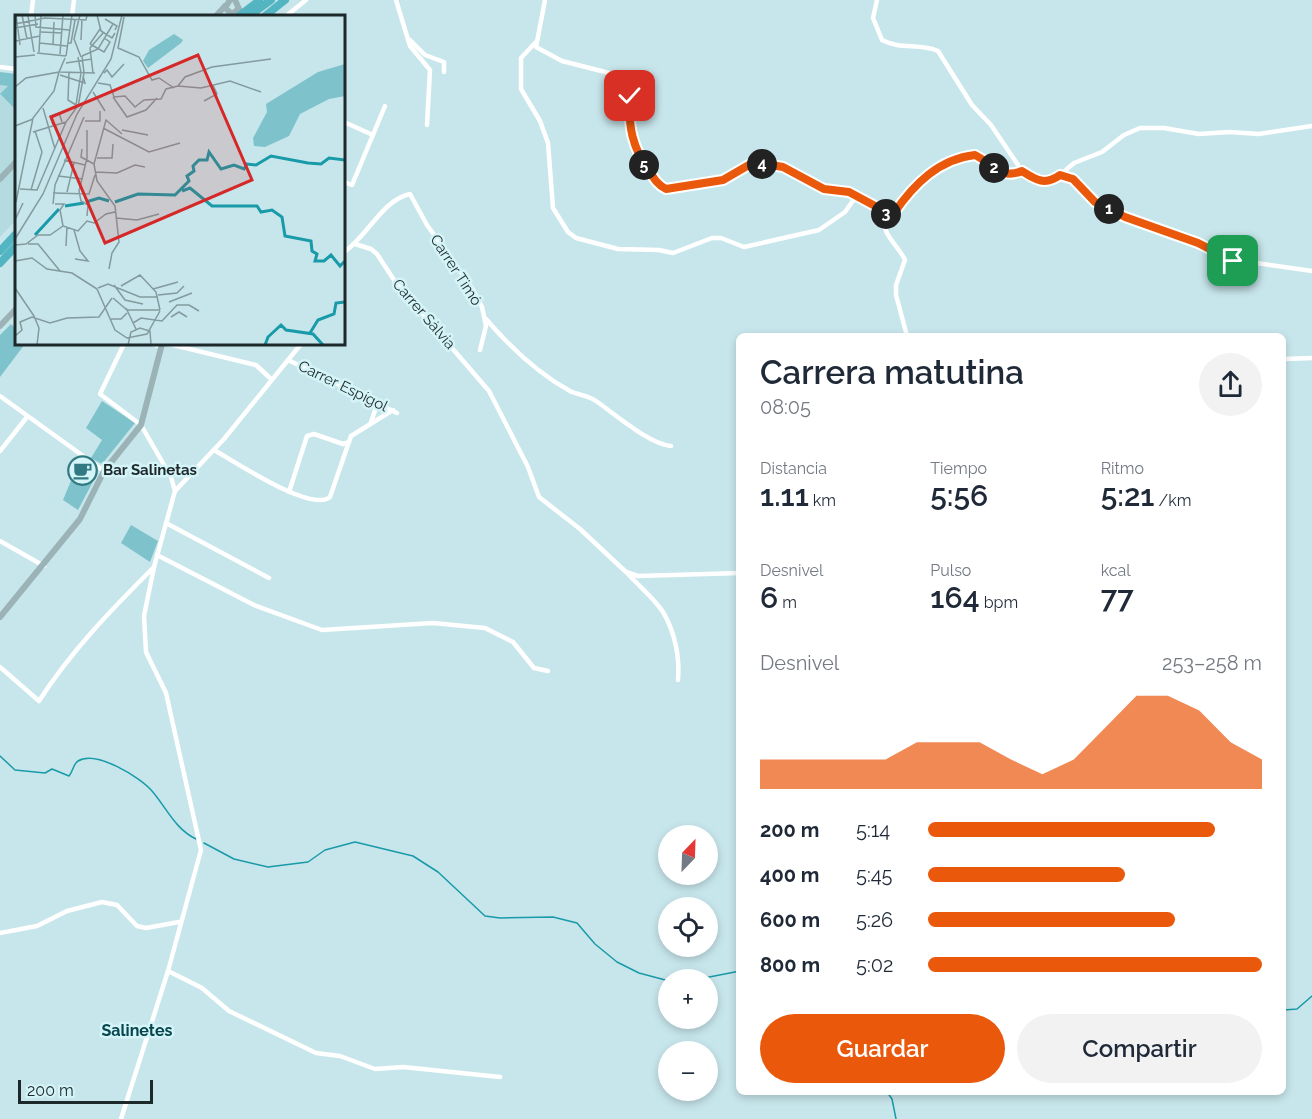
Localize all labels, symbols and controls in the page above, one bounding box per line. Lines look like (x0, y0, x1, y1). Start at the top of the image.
inset map (15, 15, 345, 345)
pin (604, 70, 655, 121)
icon: check (613, 79, 646, 112)
pin: 4 (747, 149, 777, 179)
pin: 5 (629, 150, 659, 180)
pin: 2 (979, 153, 1009, 183)
text: 4 (757, 154, 767, 173)
text: 5 (640, 155, 648, 174)
text: 2 (989, 158, 999, 177)
pin: 1 (1094, 194, 1124, 224)
pin: 3 (871, 199, 901, 229)
text: 1 (1105, 199, 1113, 218)
text: 3 (882, 204, 890, 223)
street label: Carrer Timó (426, 231, 486, 309)
pin (1207, 235, 1258, 286)
icon: arrive (1216, 244, 1249, 277)
street label: Carrer Sàlvia (389, 275, 459, 353)
text: Carrera matutina (760, 353, 1024, 392)
button: share (1199, 353, 1262, 416)
street label: Carrer Espígol (295, 357, 392, 416)
text: 08:05 (760, 395, 811, 419)
cafe icon: Bar Salinetas (66, 454, 98, 486)
text: Distancia (760, 459, 827, 478)
text: Tiempo (930, 459, 987, 478)
text: Ritmo (1101, 459, 1144, 478)
place label: Bar Salinetas (103, 461, 197, 479)
text: 1.11 (760, 478, 809, 513)
text: 5:56 (930, 478, 988, 513)
text: 5:21 (1101, 478, 1154, 513)
text: km (809, 491, 836, 510)
text: /km (1154, 491, 1191, 510)
text: Desnivel (760, 561, 823, 580)
text: Pulso (930, 561, 971, 580)
text: kcal (1101, 561, 1131, 580)
text: 6 (760, 580, 778, 615)
text: 164 (930, 580, 980, 615)
text: 77 (1101, 580, 1134, 615)
text: m (778, 593, 797, 612)
text: bpm (980, 593, 1018, 612)
text: Desnivel (760, 651, 839, 675)
text: 253–258 m (1162, 651, 1262, 675)
text: 200 m (760, 818, 819, 842)
text: 5:14 (856, 818, 890, 842)
north arrow (658, 825, 718, 885)
map controls (658, 825, 718, 1101)
text: 400 m (760, 863, 819, 887)
text: 5:45 (856, 863, 892, 887)
button: locate (658, 897, 718, 957)
text: 600 m (760, 908, 820, 932)
text: 5:26 (856, 908, 893, 932)
text: 800 m (760, 953, 820, 977)
text: 5:02 (856, 953, 893, 977)
button: + (658, 969, 718, 1029)
button: Guardar (760, 1014, 1005, 1083)
button: Compartir (1017, 1014, 1262, 1083)
district label: Salinetes (102, 1021, 172, 1040)
button: − (658, 1041, 718, 1101)
scale bar (18, 1077, 153, 1104)
text: 200 m (27, 1081, 74, 1100)

